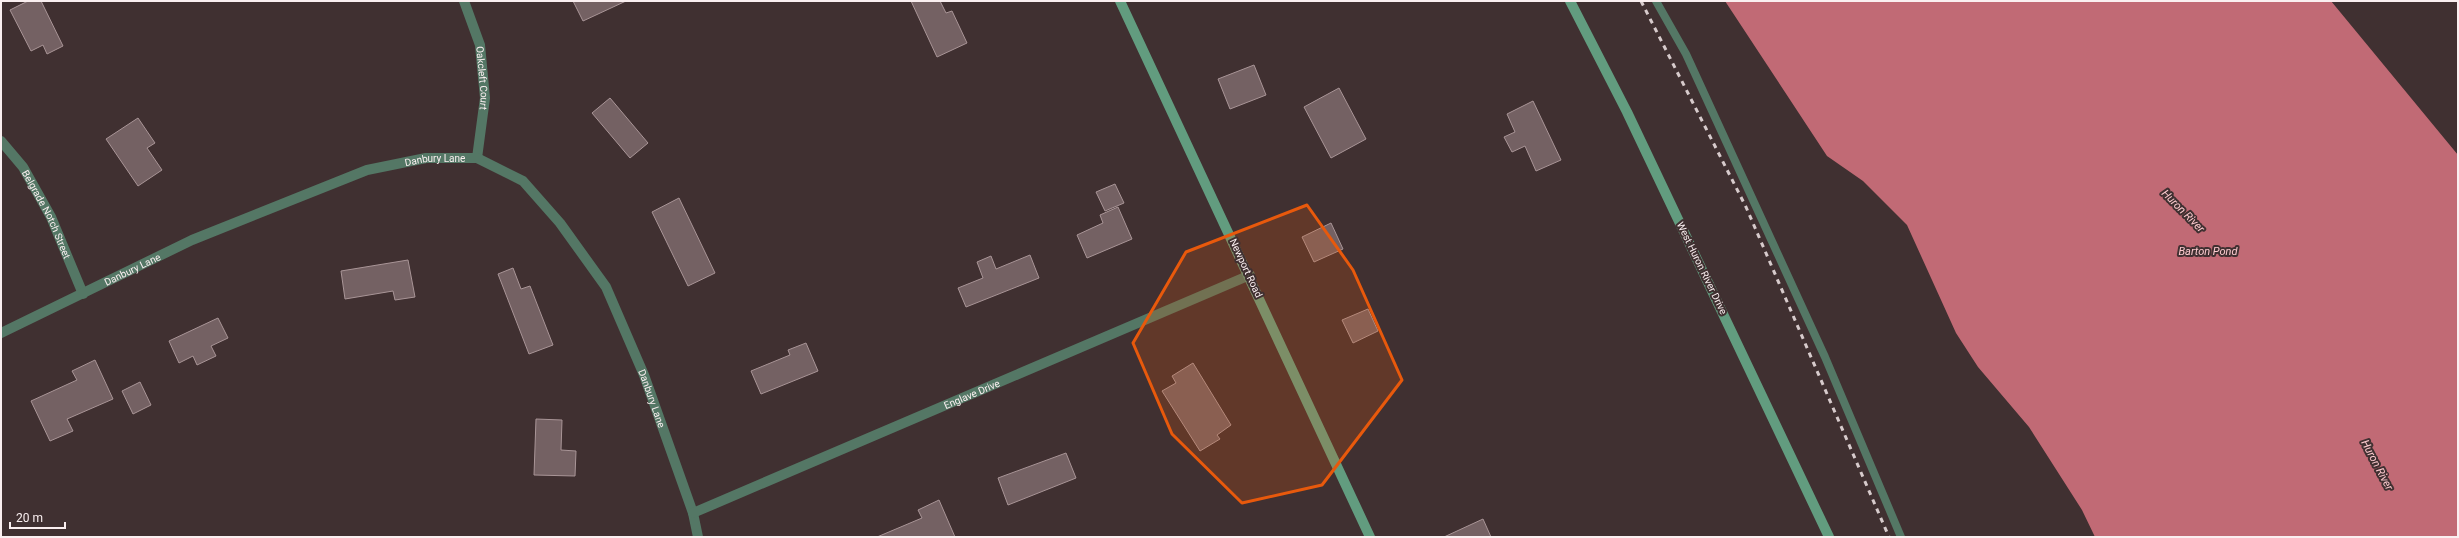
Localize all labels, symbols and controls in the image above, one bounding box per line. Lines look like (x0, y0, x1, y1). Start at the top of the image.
street label: Oakcleft Court (475, 46, 491, 111)
street label: Danbury Lane (404, 152, 465, 168)
street label: Belgrade Notch Street (20, 168, 73, 260)
water label: Huron River (2159, 187, 2207, 235)
street label: West Huron River Drive (1675, 220, 1729, 316)
street label: Newport Road (1228, 237, 1264, 299)
water label: Barton Pond (2178, 245, 2239, 258)
street label: Danbury Lane (102, 251, 162, 287)
street label: Danbury Lane (637, 368, 668, 429)
street label: Englave Drive (942, 377, 1001, 411)
water label: Huron River (2358, 438, 2396, 493)
scale bar (10, 504, 65, 530)
text: 20 m (16, 511, 43, 525)

